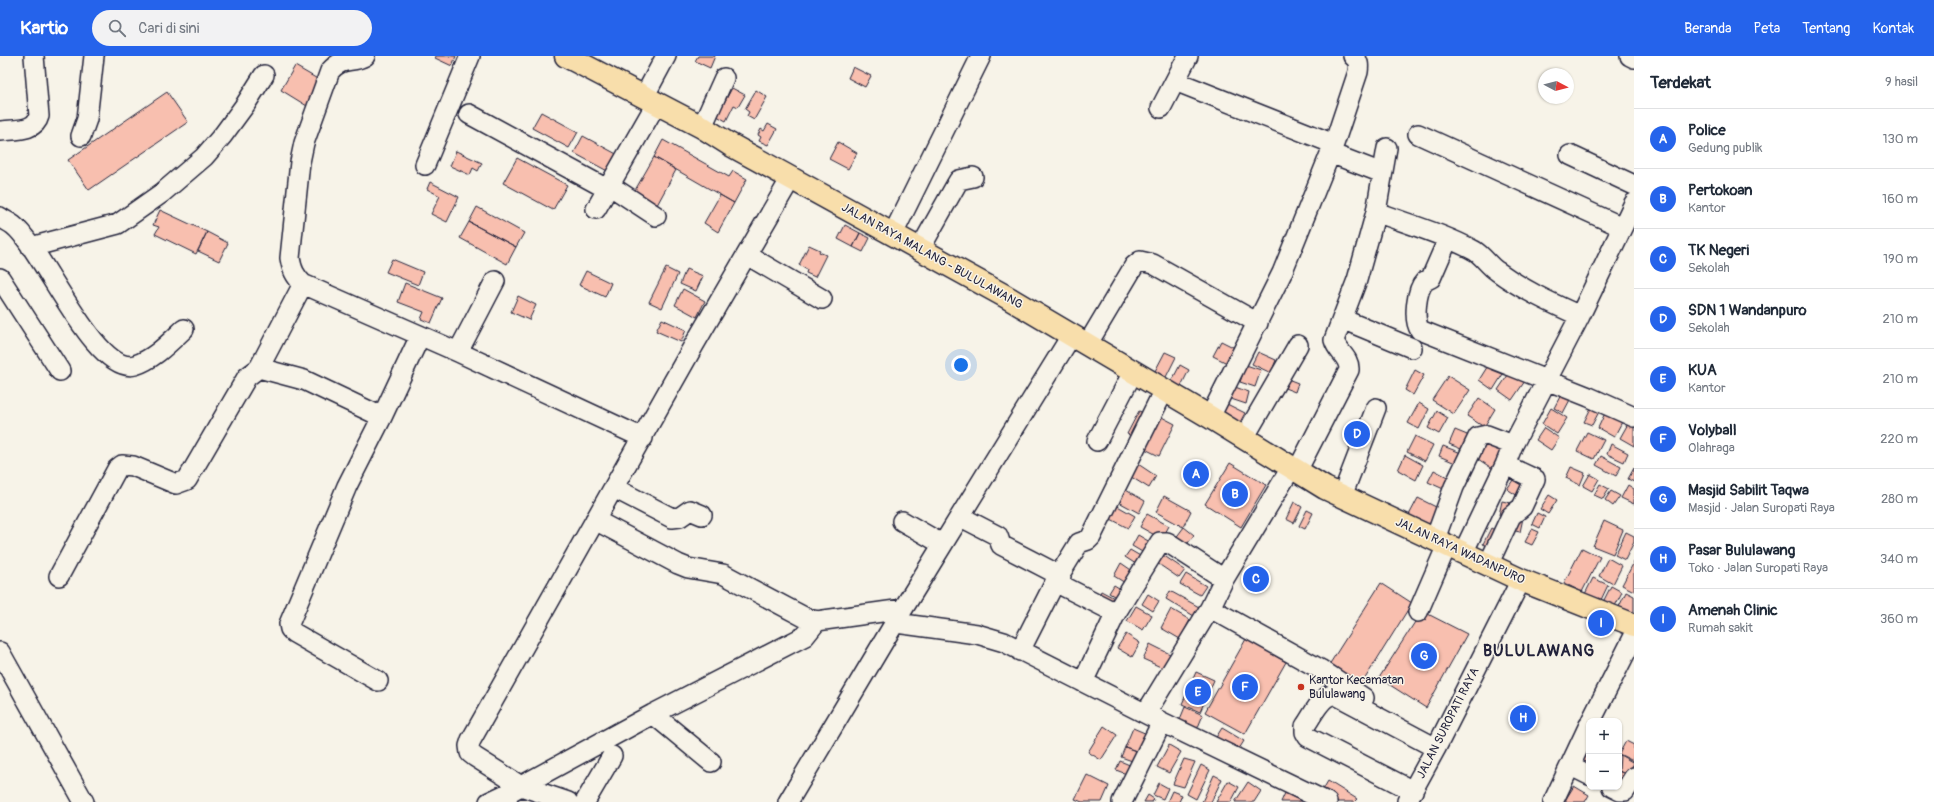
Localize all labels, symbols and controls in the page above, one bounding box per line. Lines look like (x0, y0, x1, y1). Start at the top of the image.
search box (92, 10, 372, 46)
text: Kartio (20, 16, 68, 40)
icon: search (106, 17, 128, 39)
text: Cari di sini (138, 19, 200, 38)
text: Beranda (1684, 20, 1732, 37)
text: Peta (1754, 20, 1780, 37)
text: Tentang (1802, 20, 1850, 37)
text: Kontak (1872, 20, 1914, 37)
north arrow (1538, 68, 1574, 104)
text: Terdekat (1650, 72, 1711, 93)
text: 9 hasil (1885, 74, 1918, 90)
text: Police (1688, 121, 1726, 140)
text: A (1659, 131, 1667, 147)
text: 130 m (1882, 131, 1918, 147)
text: Gedung publik (1688, 140, 1763, 156)
text: Pertokoan (1688, 181, 1752, 200)
text: B (1659, 191, 1667, 207)
text: 160 m (1882, 191, 1918, 207)
street label: JALAN RAYA MALANG - BULULAWANG (839, 200, 1025, 312)
text: Kantor (1688, 200, 1726, 216)
text: TK Negeri (1688, 241, 1749, 260)
text: C (1659, 251, 1667, 267)
text: 190 m (1883, 251, 1918, 267)
text: Sekolah (1688, 260, 1730, 276)
text: SDN 1 Wandanpuro (1688, 301, 1807, 320)
text: D (1659, 311, 1667, 327)
text: 210 m (1882, 311, 1918, 327)
text: Sekolah (1688, 320, 1730, 336)
your location (951, 355, 971, 375)
text: KUA (1688, 361, 1717, 380)
text: E (1660, 371, 1666, 387)
text: 210 m (1882, 371, 1918, 387)
text: Kantor (1688, 380, 1726, 396)
pin: D (1344, 419, 1370, 449)
text: Volyball (1688, 421, 1737, 440)
text: F (1659, 431, 1667, 447)
text: 220 m (1880, 431, 1918, 447)
text: Olahraga (1688, 440, 1735, 456)
pin: A (1183, 459, 1209, 489)
pin: B (1222, 479, 1248, 509)
text: Masjid Sabilit Taqwa (1688, 481, 1809, 500)
text: G (1659, 491, 1667, 507)
text: 280 m (1881, 491, 1918, 507)
text: Masjid · Jalan Suropati Raya (1688, 500, 1835, 516)
street label: JALAN RAYA WADANPURO (1393, 514, 1527, 588)
text: Pasar Bululawang (1688, 541, 1795, 560)
text: H (1659, 551, 1667, 567)
text: 340 m (1880, 551, 1918, 567)
text: Toko · Jalan Suropati Raya (1688, 560, 1828, 576)
pin: C (1243, 564, 1269, 594)
text: Amenah Clinic (1688, 601, 1778, 620)
pin: I (1588, 608, 1614, 638)
text: I (1661, 611, 1665, 627)
text: 360 m (1880, 611, 1918, 627)
text: Rumah sakit (1688, 620, 1753, 636)
pin: G (1411, 641, 1437, 671)
district label: BULULAWANG (1483, 641, 1595, 661)
street label: JALAN SUROPATI RAYA (1413, 665, 1483, 781)
pin: F (1232, 672, 1258, 702)
place label: Kantor Kecamatan Bululawang (1309, 673, 1404, 702)
pin: E (1185, 677, 1211, 707)
marker: Kantor Kecamatan Bululawang (1296, 682, 1306, 692)
pin: H (1510, 703, 1536, 733)
map controls (1586, 718, 1622, 790)
button: + (1586, 718, 1622, 754)
button: − (1586, 754, 1622, 790)

